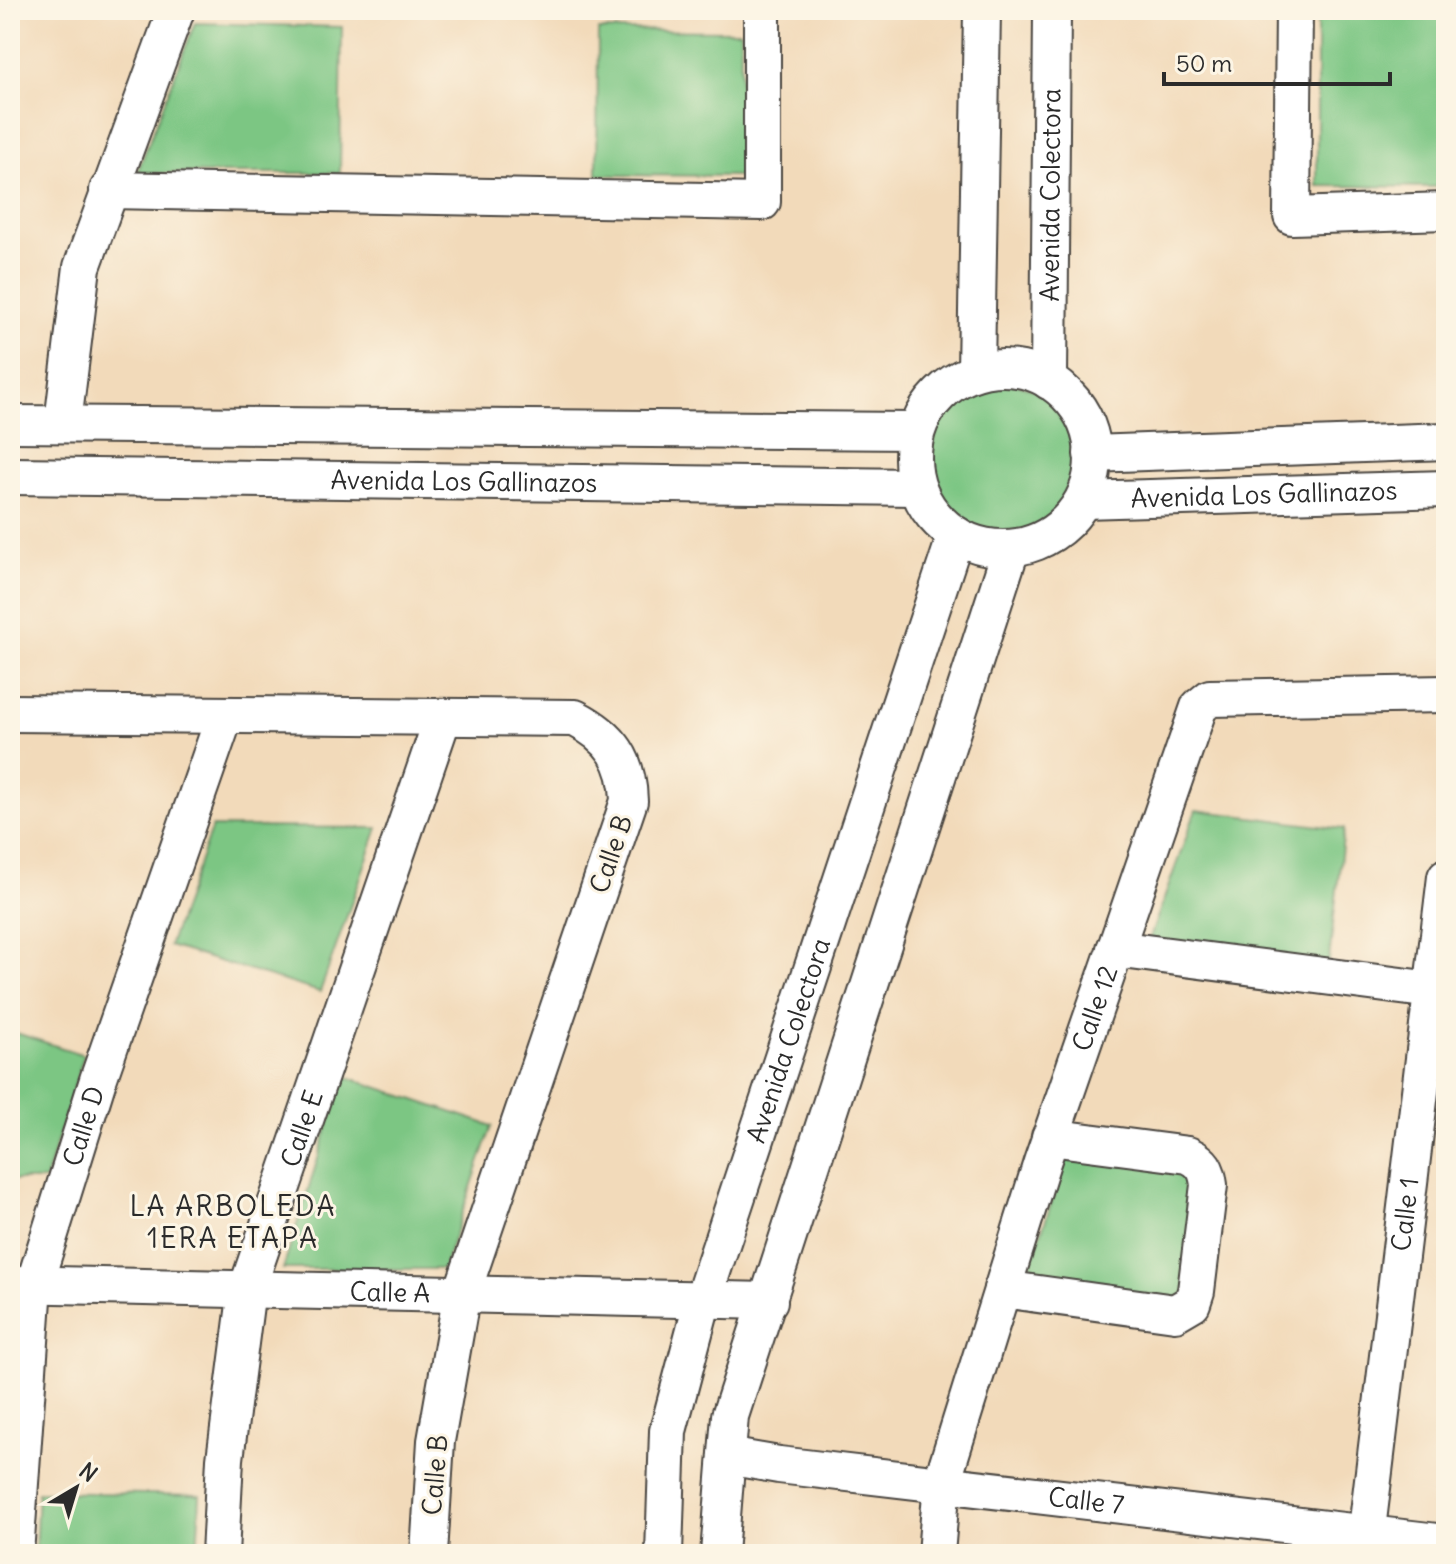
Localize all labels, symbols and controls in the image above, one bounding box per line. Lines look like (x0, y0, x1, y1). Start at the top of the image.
scale bar (1164, 36, 1390, 86)
text: 50 m (1176, 48, 1232, 78)
street label: Avenida Colectora (1033, 88, 1067, 302)
street label: Avenida Los Gallinazos (330, 463, 598, 499)
street label: Avenida Los Gallinazos (1130, 473, 1398, 515)
street label: Calle B (582, 810, 639, 897)
street label: Avenida Colectora (739, 934, 837, 1147)
street label: Calle 12 (1065, 961, 1125, 1055)
street label: Calle D (55, 1082, 111, 1170)
street label: Calle E (273, 1086, 330, 1171)
street label: Calle 1 (1384, 1176, 1425, 1253)
district label: LA ARBOLEDA 1ERA ETAPA (129, 1188, 337, 1256)
street label: Calle A (349, 1275, 430, 1309)
street label: Calle B (415, 1433, 454, 1517)
north arrow (36, 1448, 116, 1528)
text: N (74, 1457, 103, 1488)
street label: Calle 7 (1046, 1480, 1126, 1521)

